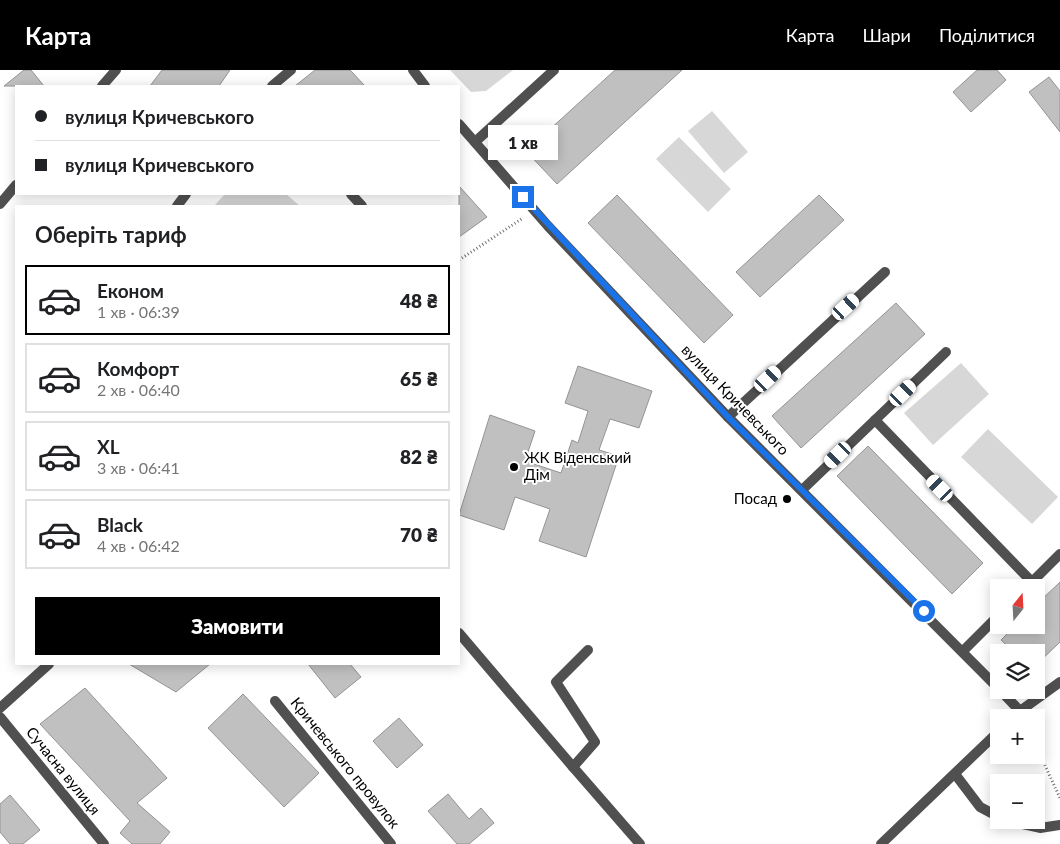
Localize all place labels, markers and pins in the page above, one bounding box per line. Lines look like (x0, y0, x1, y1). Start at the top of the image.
place label: ЖК Віденський Дім (524, 448, 632, 483)
marker: ЖК Віденський Дім (508, 461, 520, 473)
place label: Посад (734, 489, 777, 507)
marker: Посад (781, 493, 793, 505)

